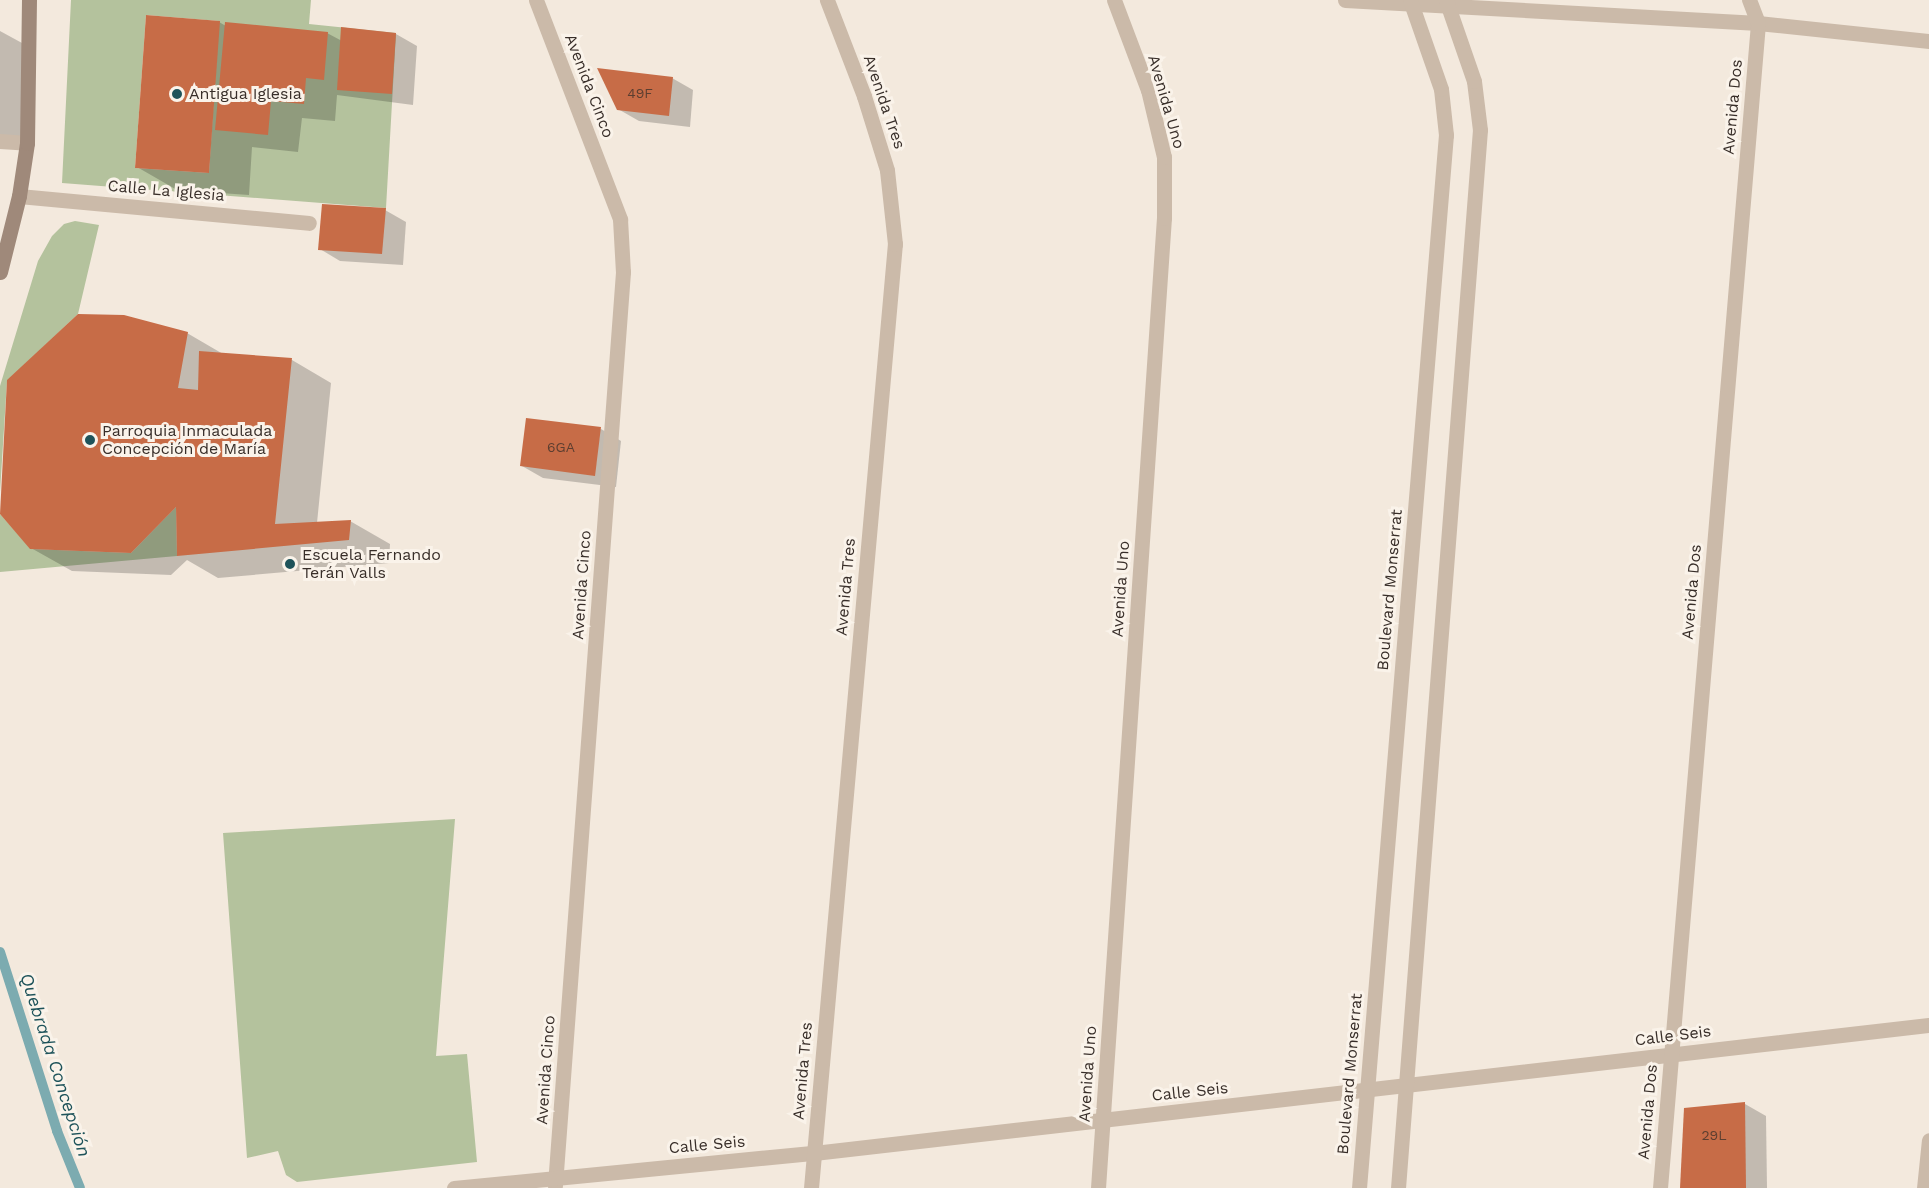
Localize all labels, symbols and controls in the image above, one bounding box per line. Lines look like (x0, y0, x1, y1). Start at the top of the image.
street label: Avenida Cinco (560, 31, 618, 141)
street label: Avenida Tres (859, 52, 909, 152)
street label: Avenida Uno (1143, 53, 1189, 151)
street label: Avenida Dos (1719, 58, 1747, 156)
place label: Antigua Iglesia (189, 84, 302, 104)
house number: 49F (627, 85, 653, 101)
marker: Antigua Iglesia (170, 87, 184, 101)
street label: Calle La Iglesia (107, 176, 225, 206)
place label: Parroquia Inmaculada Concepción de María (102, 421, 273, 459)
marker: Parroquia Inmaculada Concepción de María (83, 433, 97, 447)
house number: 6GA (547, 439, 575, 455)
street label: Boulevard Monserrat (1373, 509, 1407, 671)
street label: Avenida Cinco (569, 529, 595, 641)
street label: Avenida Tres (832, 537, 860, 637)
street label: Avenida Uno (1108, 540, 1134, 638)
street label: Avenida Dos (1678, 543, 1706, 641)
place label: Escuela Fernando Terán Valls (302, 545, 441, 583)
marker: Escuela Fernando Terán Valls (283, 557, 297, 571)
water label: Quebrada Concepción (15, 970, 95, 1160)
street label: Boulevard Monserrat (1333, 993, 1367, 1155)
street label: Avenida Cinco (533, 1014, 559, 1126)
street label: Avenida Tres (789, 1021, 817, 1121)
street label: Calle Seis (1634, 1022, 1712, 1050)
street label: Avenida Uno (1075, 1025, 1101, 1123)
street label: Avenida Dos (1634, 1063, 1662, 1161)
street label: Calle Seis (1151, 1078, 1229, 1106)
house number: 29L (1701, 1127, 1727, 1143)
street label: Calle Seis (668, 1132, 746, 1158)

